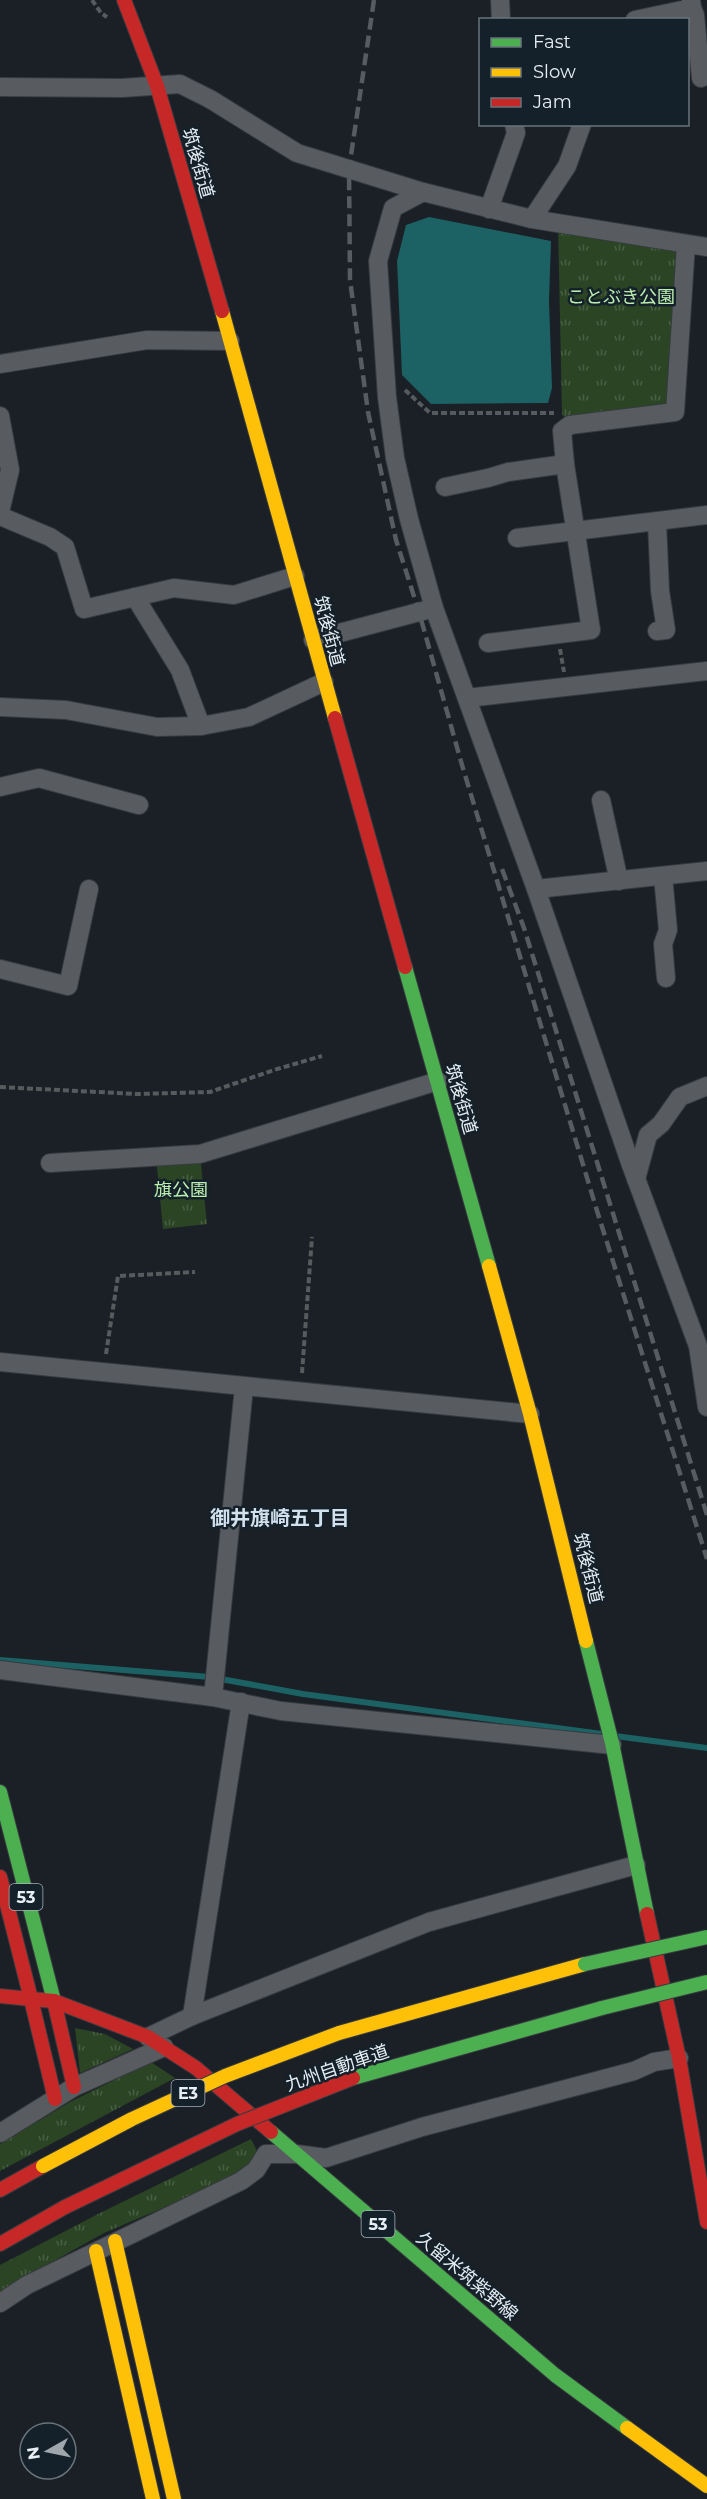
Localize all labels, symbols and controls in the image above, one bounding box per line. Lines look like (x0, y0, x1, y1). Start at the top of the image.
legend (479, 18, 689, 126)
text: Fast (533, 31, 571, 53)
text: Slow (533, 61, 576, 83)
text: Jam (532, 91, 572, 113)
street label: 筑後街道 (178, 125, 218, 201)
park label: ことぶき公園 (567, 286, 675, 308)
street label: 筑後街道 (309, 593, 349, 669)
street label: 筑後街道 (441, 1061, 481, 1137)
park label: 旗公園 (154, 1179, 208, 1201)
district label: 御井旗崎五丁目 (210, 1506, 350, 1530)
street label: 筑後街道 (569, 1530, 607, 1606)
road number: 53 (9, 1884, 42, 1910)
street label: 九州自動車道 (282, 2040, 392, 2096)
road number: E3 (172, 2080, 204, 2106)
road number: 53 (362, 2211, 394, 2237)
street label: 久留米筑紫野線 (412, 2227, 522, 2325)
north arrow (18, 2421, 78, 2481)
text: N (23, 2445, 44, 2461)

